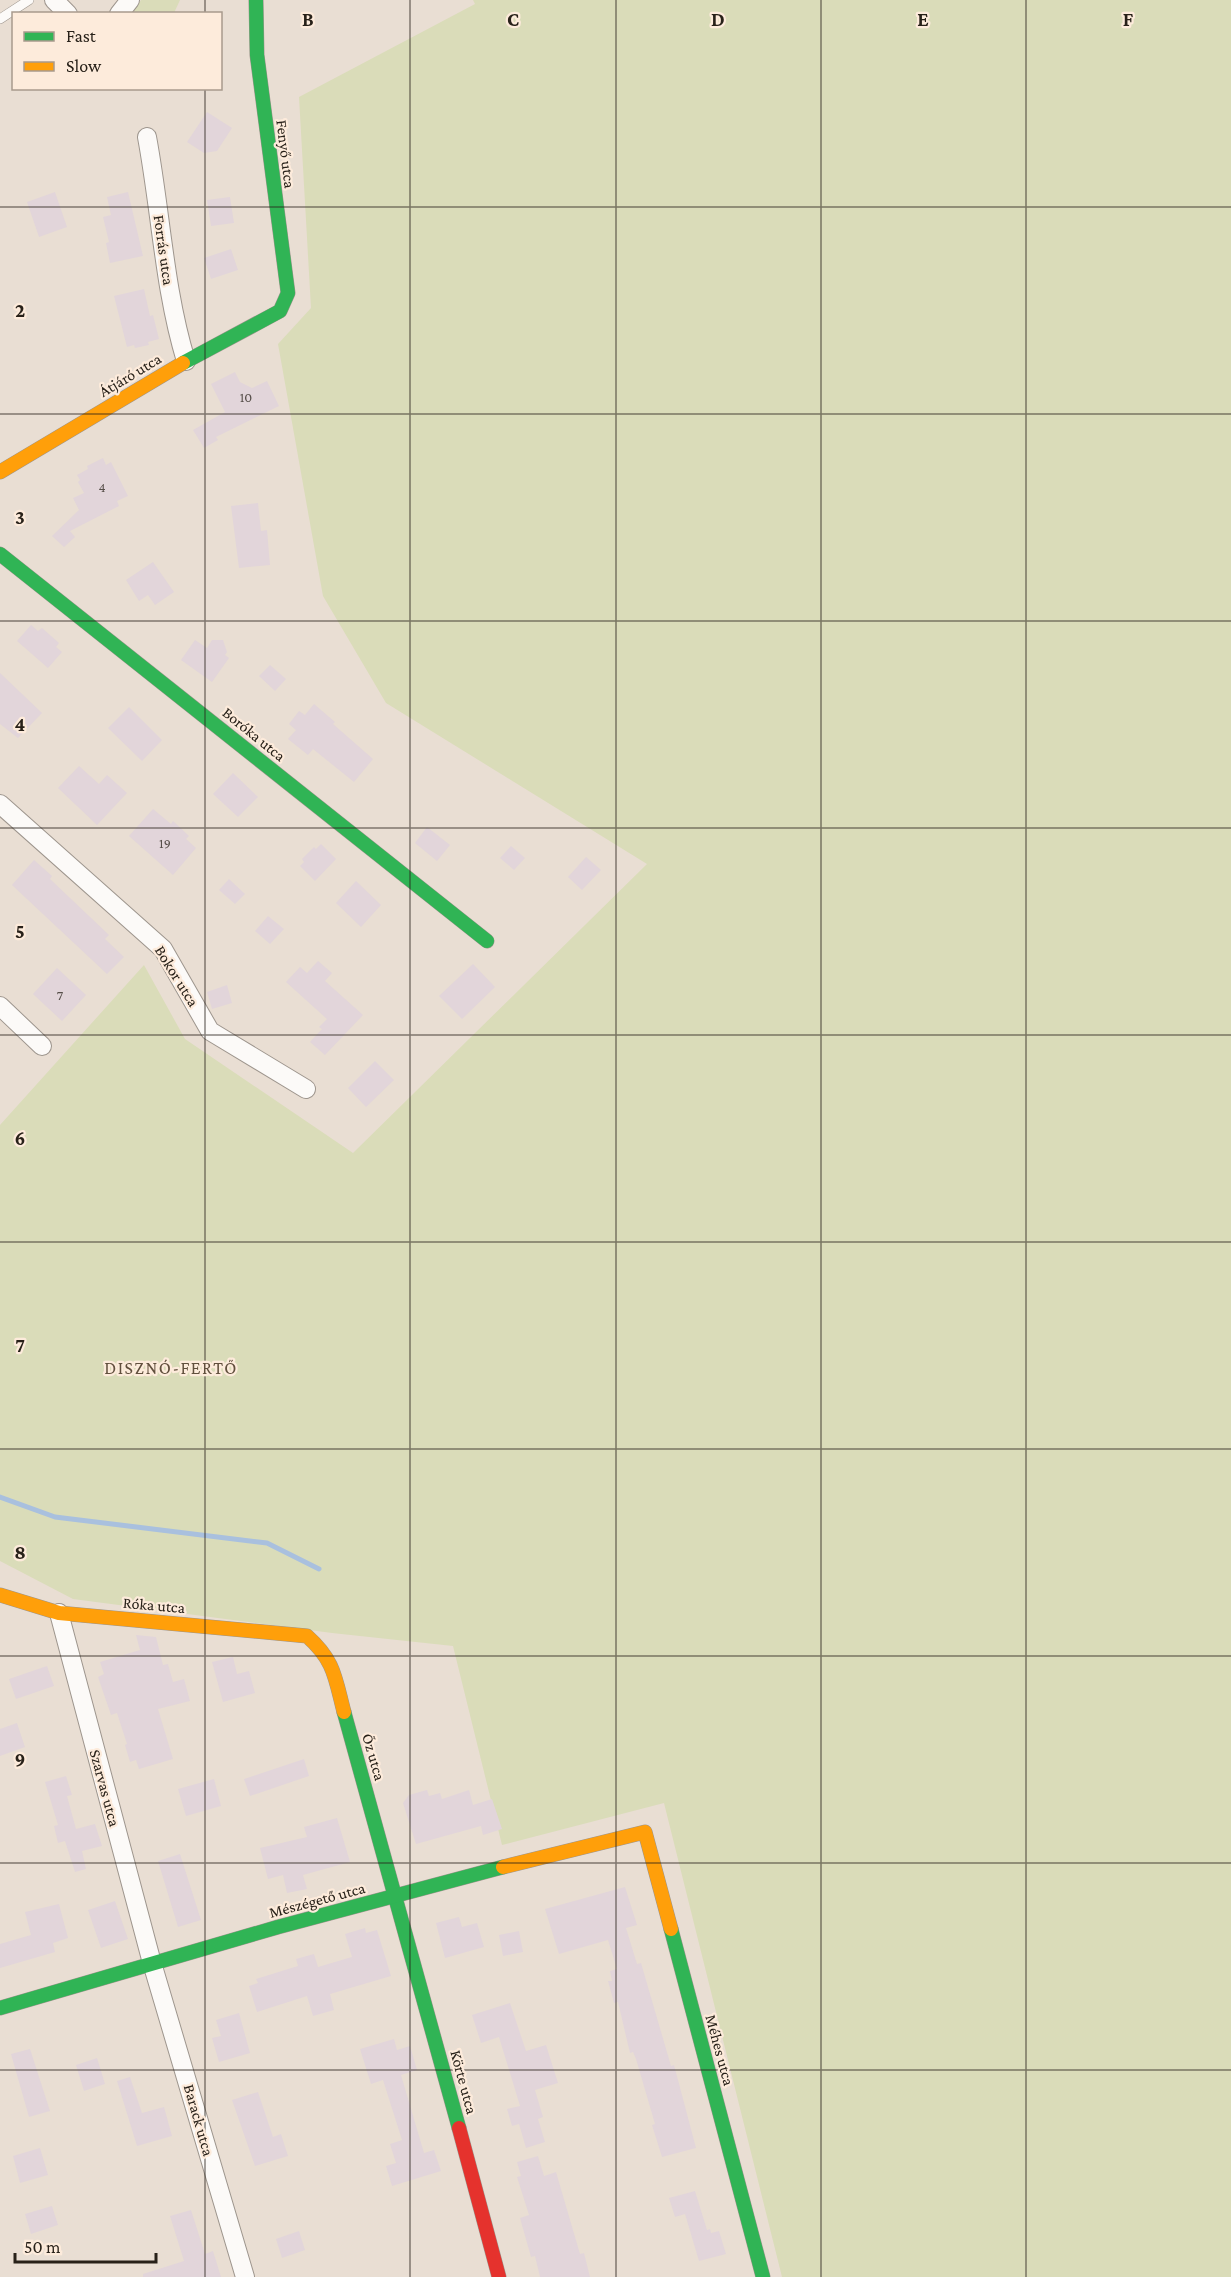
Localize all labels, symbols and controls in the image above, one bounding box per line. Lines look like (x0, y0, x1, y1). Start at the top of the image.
text: B (302, 8, 314, 30)
text: C (507, 8, 519, 30)
text: D (711, 8, 725, 30)
text: E (917, 8, 929, 30)
text: F (1123, 8, 1134, 30)
legend (12, 12, 222, 90)
text: Fast (66, 26, 97, 46)
text: Slow (66, 56, 102, 76)
street label: Fenyő utca (272, 119, 299, 190)
street label: Forrás utca (151, 214, 177, 287)
text: 2 (15, 299, 25, 321)
street label: Átjáró utca (96, 350, 165, 401)
house number: 10 (240, 389, 252, 405)
house number: 4 (98, 479, 106, 495)
text: 3 (15, 506, 25, 528)
street label: Boróka utca (219, 704, 289, 765)
text: 4 (15, 713, 26, 735)
house number: 19 (159, 835, 171, 851)
text: 5 (15, 920, 25, 942)
street label: Bokor utca (152, 942, 203, 1010)
house number: 7 (57, 987, 64, 1003)
text: 6 (15, 1127, 25, 1149)
text: 7 (15, 1334, 25, 1356)
district label: DISZNÓ-FERTŐ (104, 1358, 238, 1378)
text: 8 (14, 1541, 26, 1563)
street label: Róka utca (122, 1594, 186, 1616)
street label: Őz utca (359, 1731, 389, 1783)
text: 9 (15, 1748, 25, 1770)
street label: Szarvas utca (87, 1748, 124, 1829)
street label: Mészégető utca (267, 1879, 368, 1922)
street label: Méhes utca (702, 2013, 738, 2088)
street label: Körte utca (447, 2048, 481, 2116)
street label: Barack utca (181, 2082, 218, 2158)
scale bar (15, 2226, 156, 2264)
text: 50 m (24, 2237, 61, 2257)

